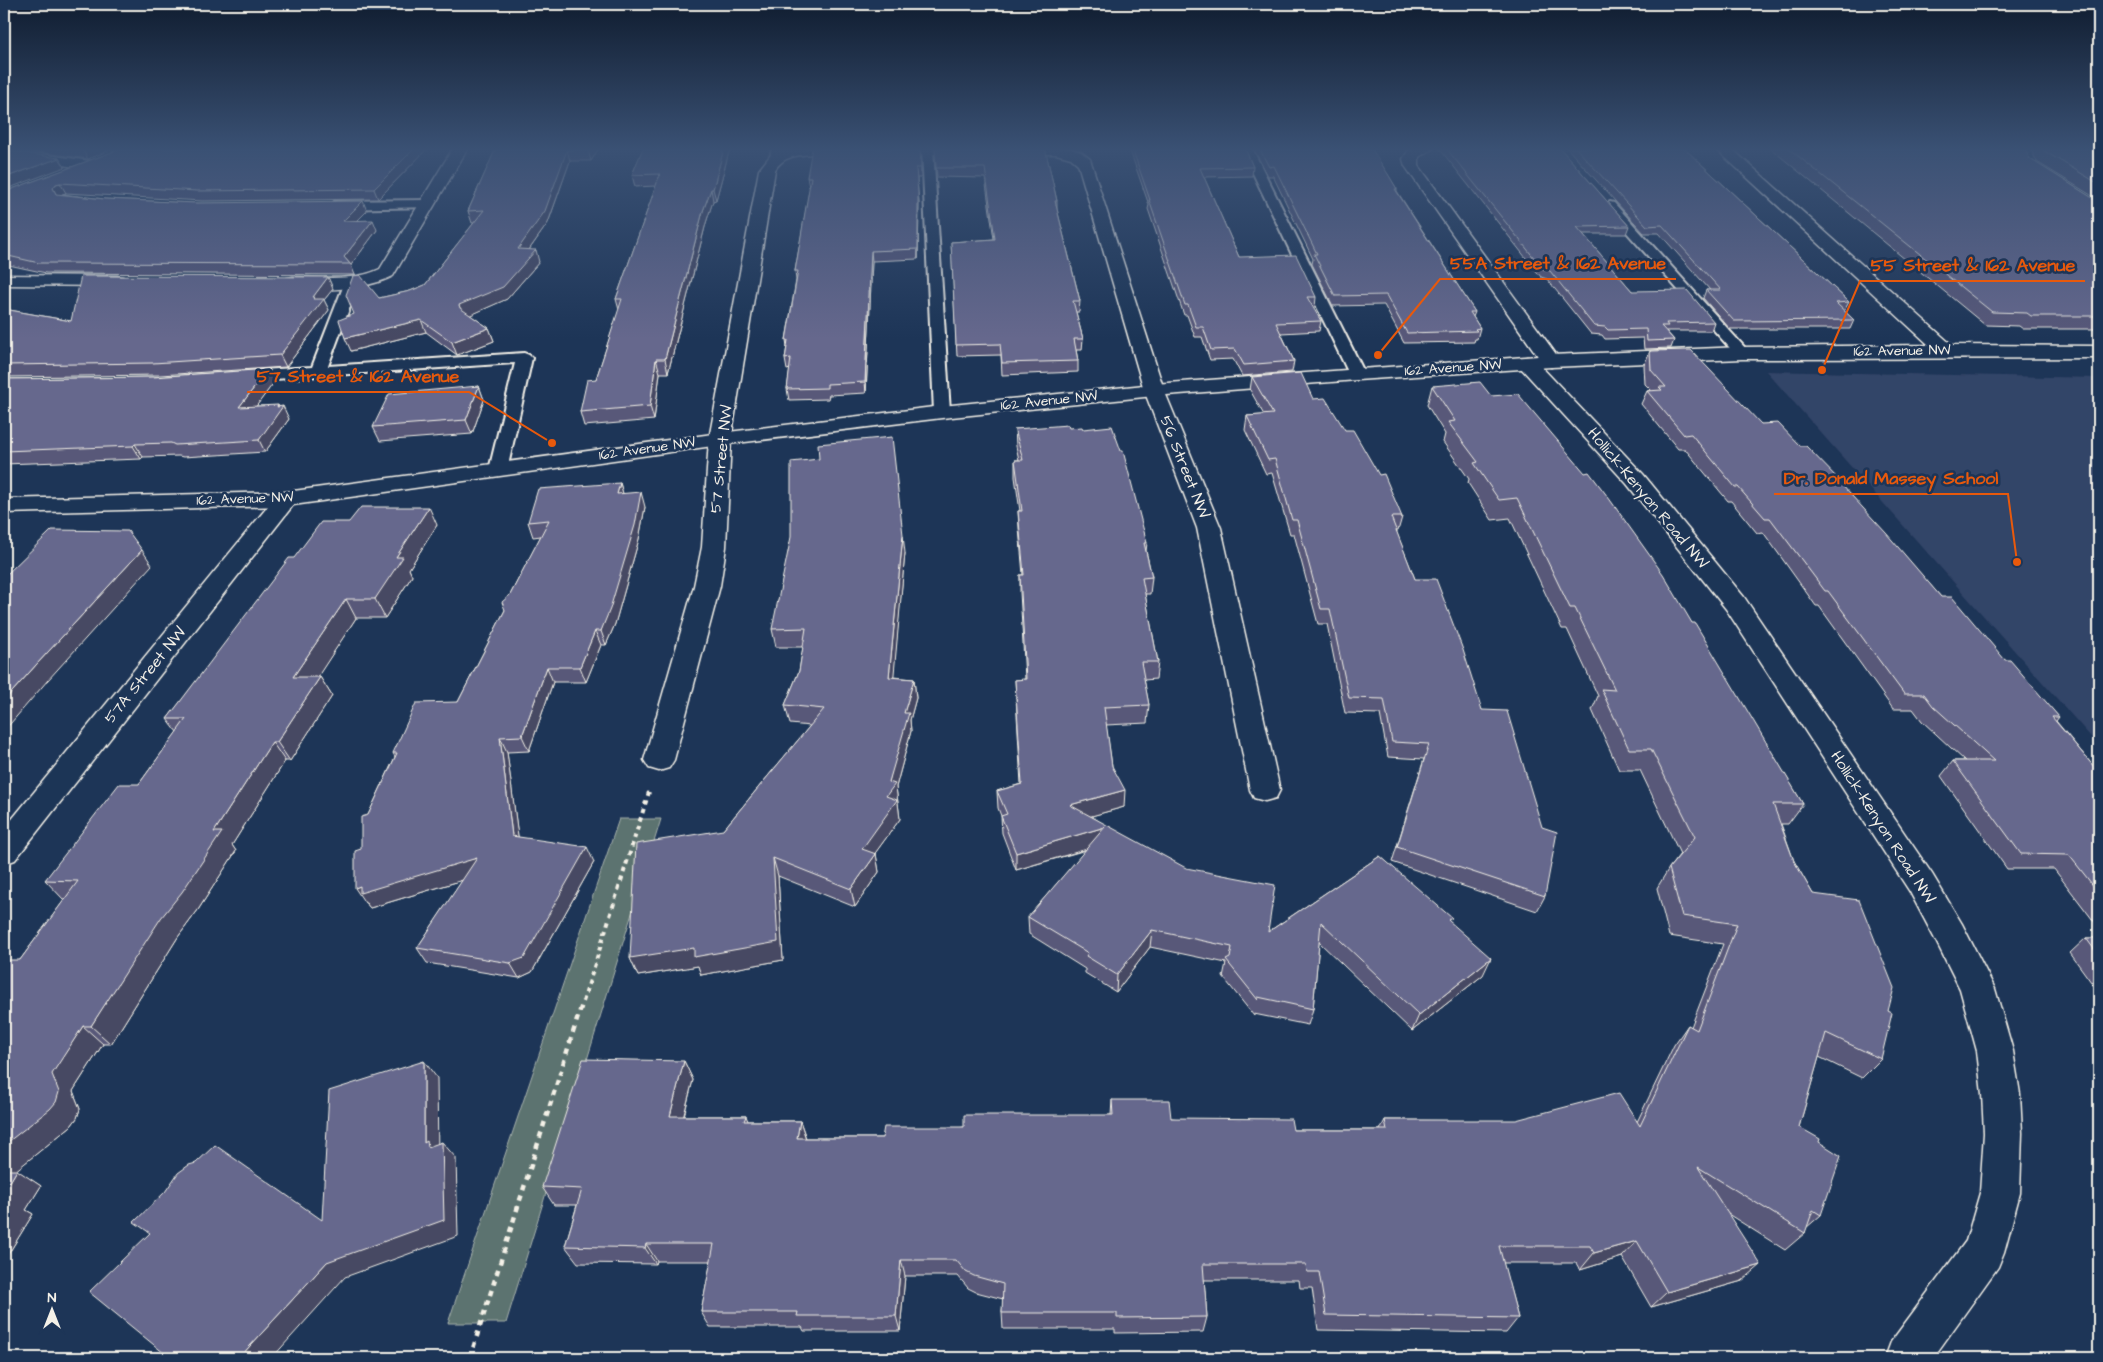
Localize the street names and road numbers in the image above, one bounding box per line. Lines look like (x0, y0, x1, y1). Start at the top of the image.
street label: 162 Avenue NW (1853, 340, 1951, 362)
street label: 162 Avenue NW (1404, 355, 1502, 381)
street label: 162 Avenue NW (1000, 386, 1098, 416)
street label: 57 Street NW (704, 404, 738, 514)
street label: 56 Street NW (1154, 413, 1216, 521)
street label: Hollick-Kenyon Road NW (1582, 423, 1714, 574)
street label: 162 Avenue NW (597, 432, 697, 466)
street label: 162 Avenue NW (196, 487, 294, 511)
street label: 57A Street NW (99, 622, 191, 728)
street label: Hollick-Kenyon Road NW (1825, 746, 1941, 908)

